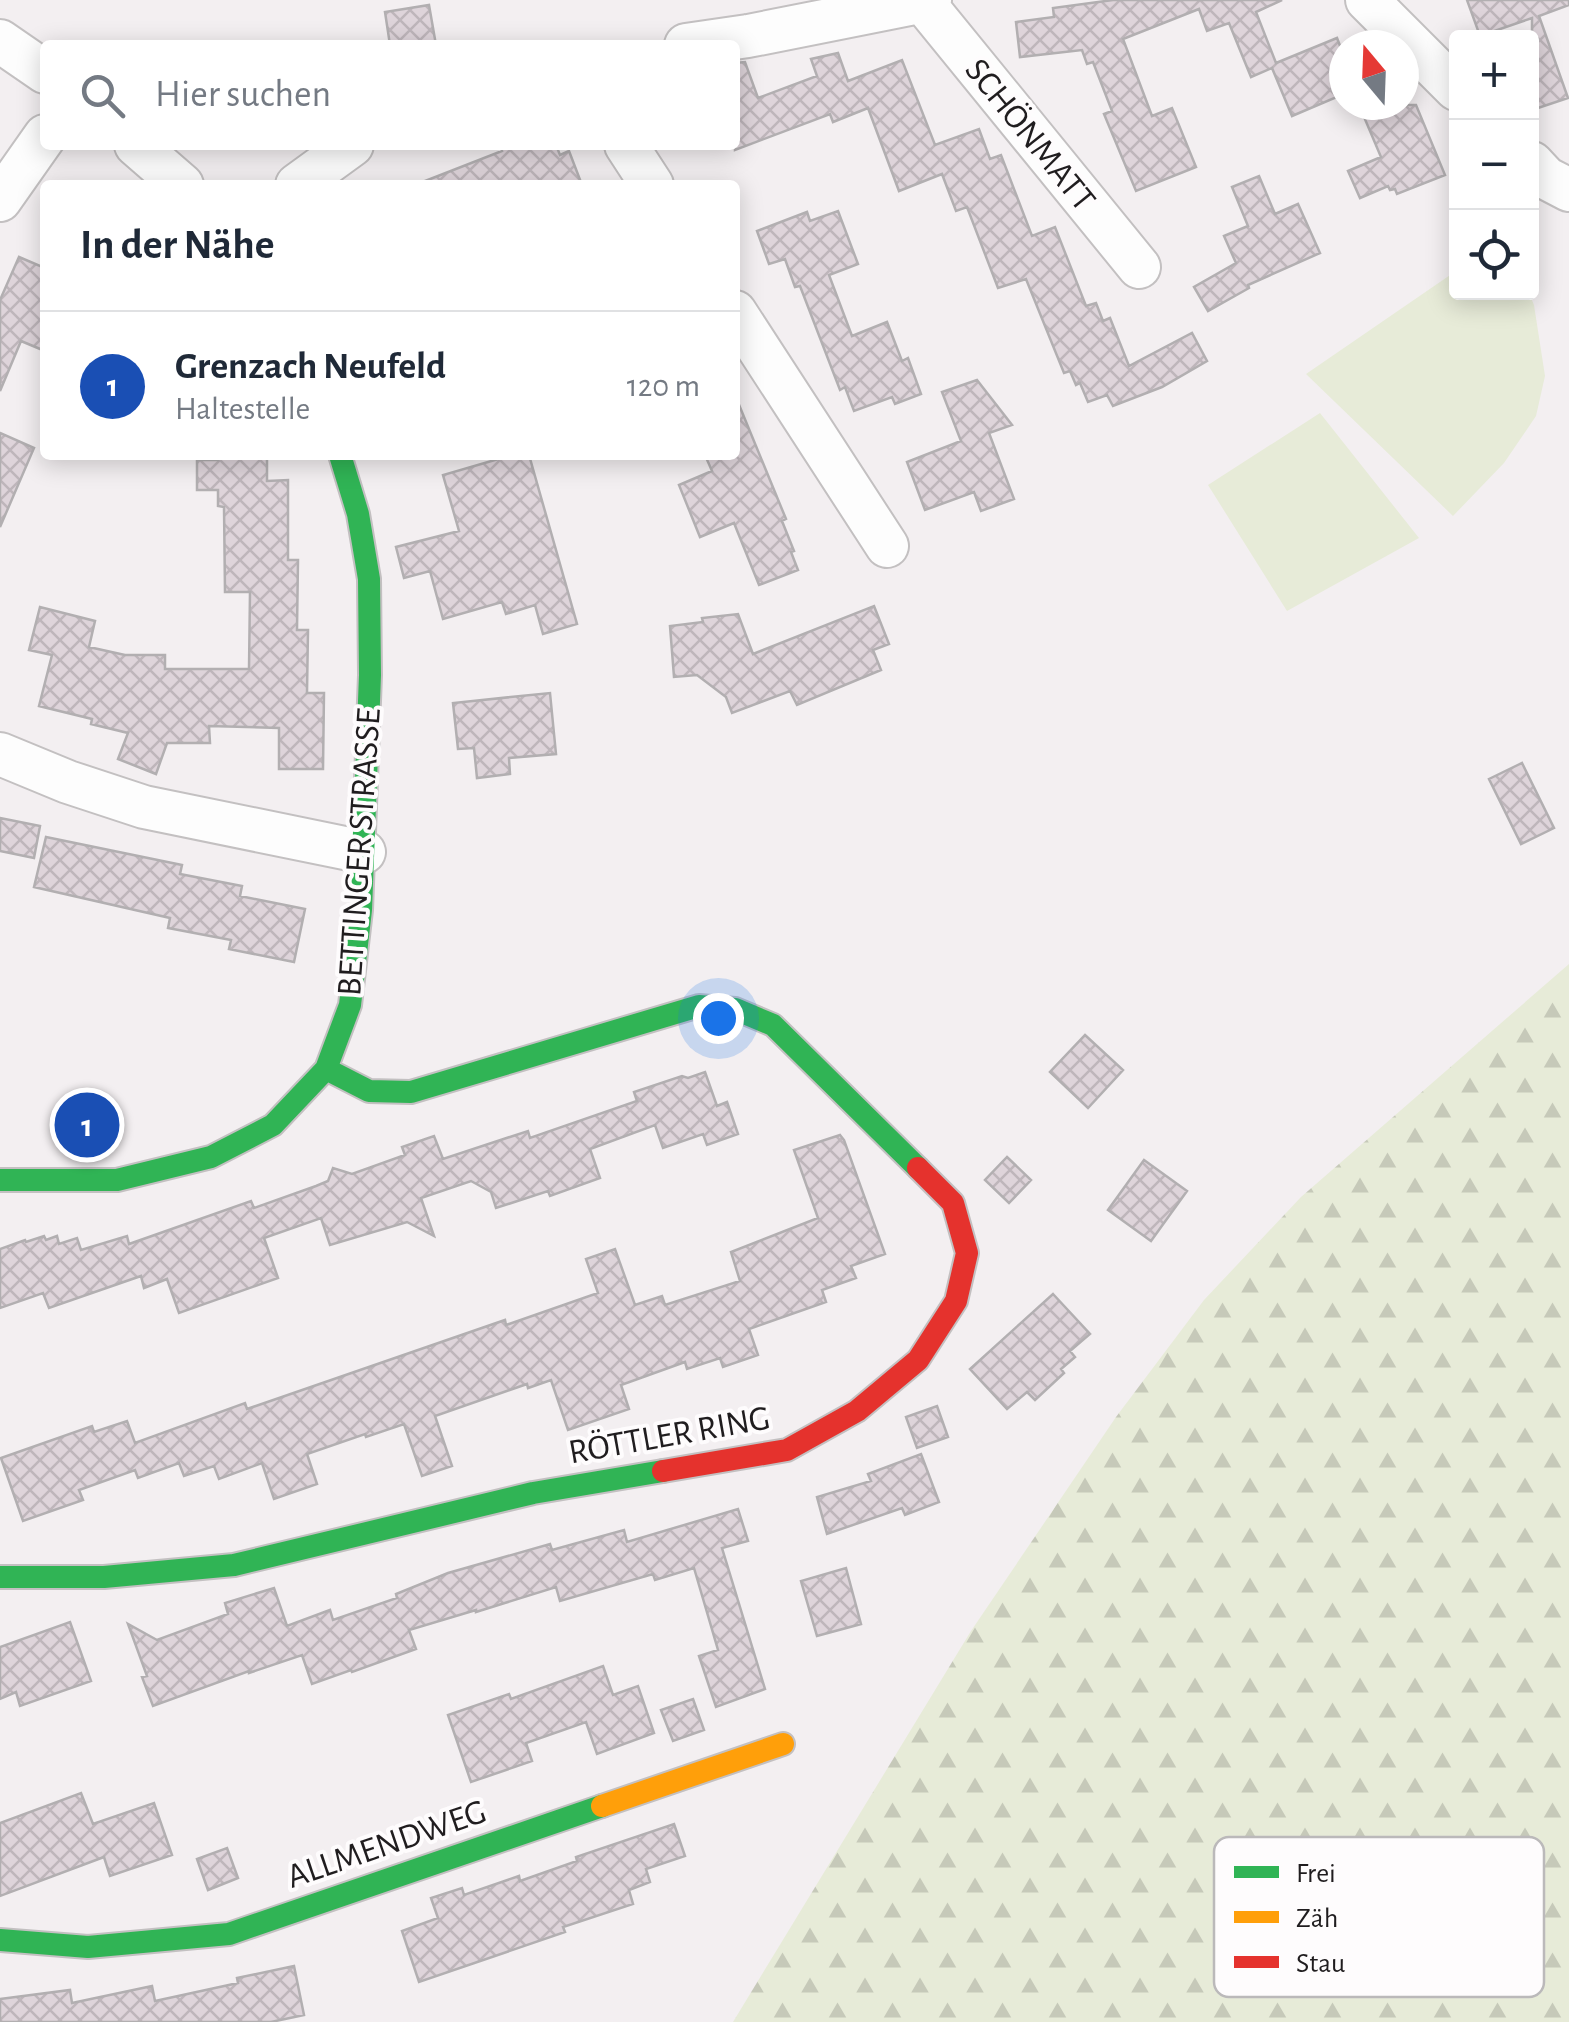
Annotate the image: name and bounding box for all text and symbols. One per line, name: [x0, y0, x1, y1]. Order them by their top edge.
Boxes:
north arrow: [1329, 30, 1419, 120]
map controls: [1449, 30, 1539, 300]
button: +: [1449, 30, 1539, 120]
search box: [40, 40, 740, 150]
street label: SCHÖNMATT: [958, 52, 1102, 218]
icon: search: [75, 68, 130, 123]
text: Hier suchen: [155, 76, 331, 114]
button: −: [1449, 120, 1539, 210]
button: locate: [1449, 210, 1539, 300]
text: In der Nähe: [80, 224, 275, 266]
text: Grenzach Neufeld: [175, 348, 446, 386]
text: 1: [107, 370, 118, 402]
text: 120 m: [627, 370, 700, 402]
text: Haltestelle: [175, 393, 310, 425]
street label: BETTINGER STRASSE: [332, 707, 387, 997]
your location: [693, 993, 744, 1044]
pin: 1: [54, 1088, 120, 1162]
street label: RÖTTLER RING: [566, 1400, 773, 1470]
street label: ALLMENDWEG: [282, 1794, 491, 1895]
legend: [1214, 1837, 1544, 1997]
text: Frei: [1296, 1860, 1336, 1888]
text: Zäh: [1296, 1905, 1338, 1933]
text: Stau: [1296, 1950, 1345, 1978]

